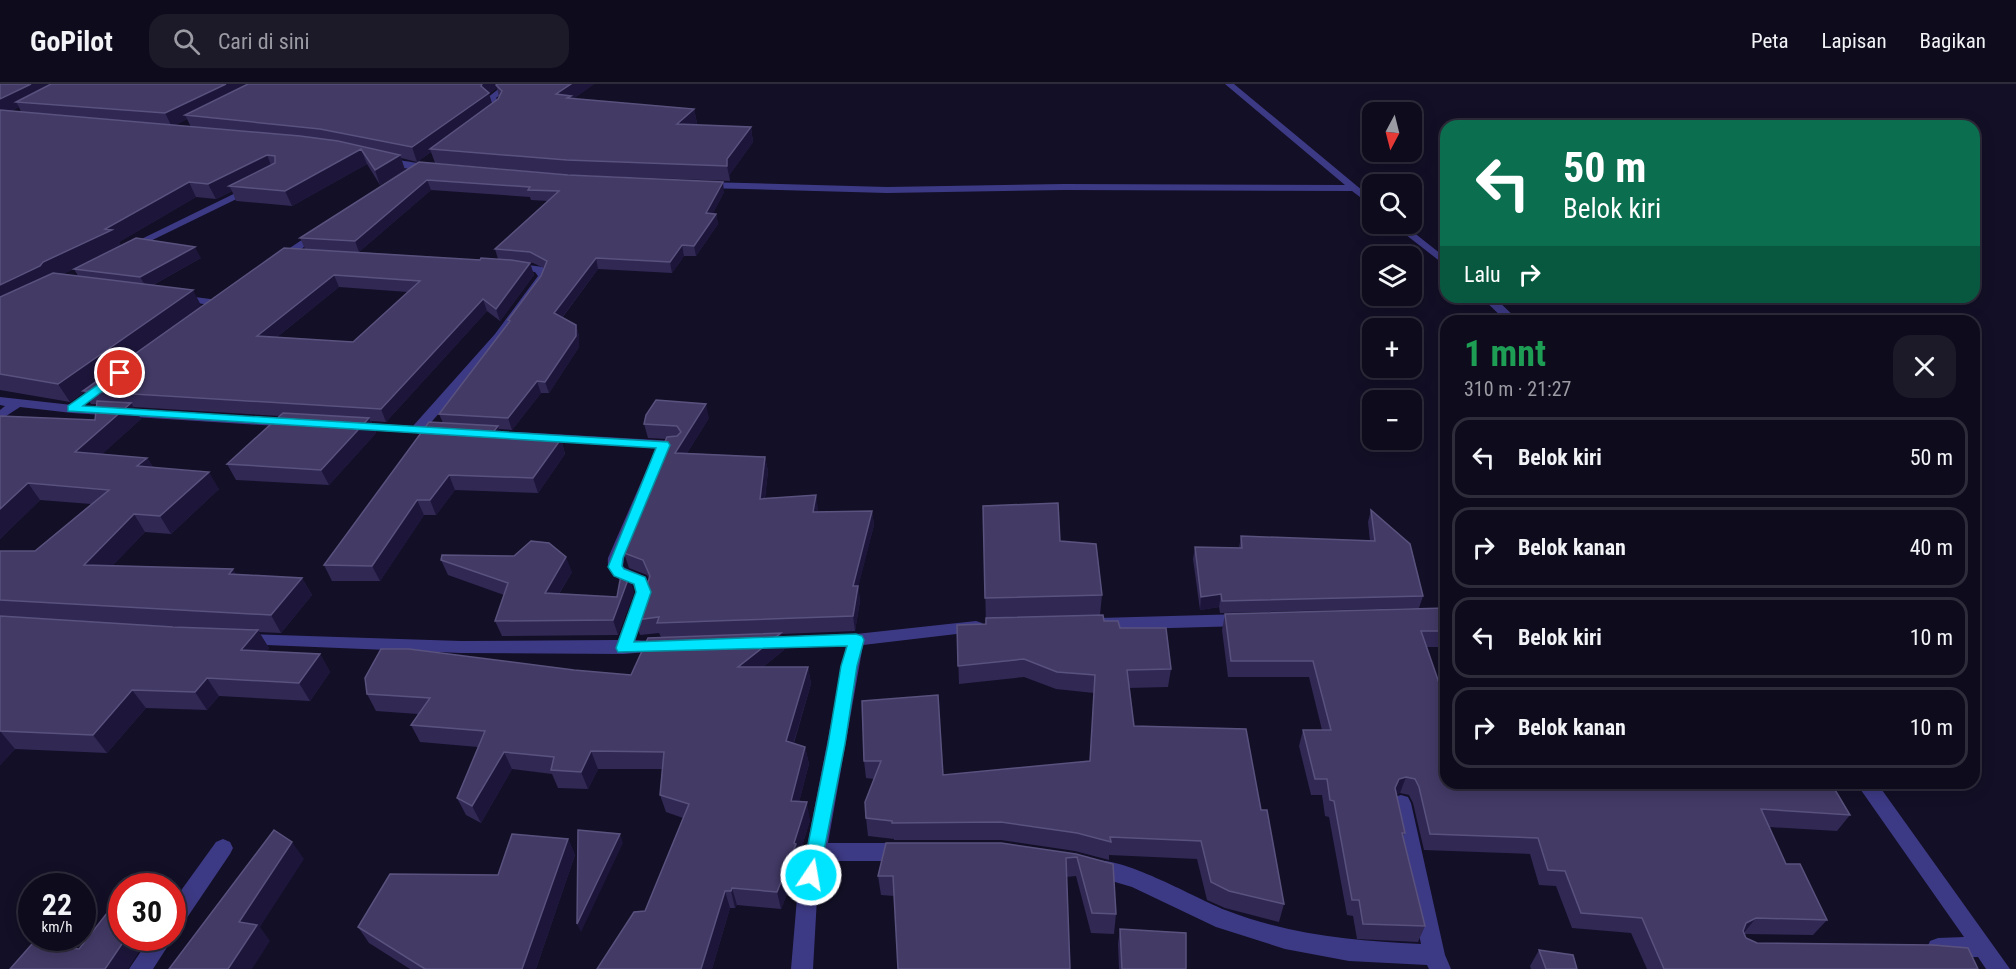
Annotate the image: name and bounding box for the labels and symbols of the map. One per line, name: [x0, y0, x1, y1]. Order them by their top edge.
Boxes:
north arrow: [1362, 102, 1422, 162]
pin: [94, 347, 145, 398]
position arrow: [779, 843, 843, 907]
speed limit sign: 30: [108, 873, 186, 951]

